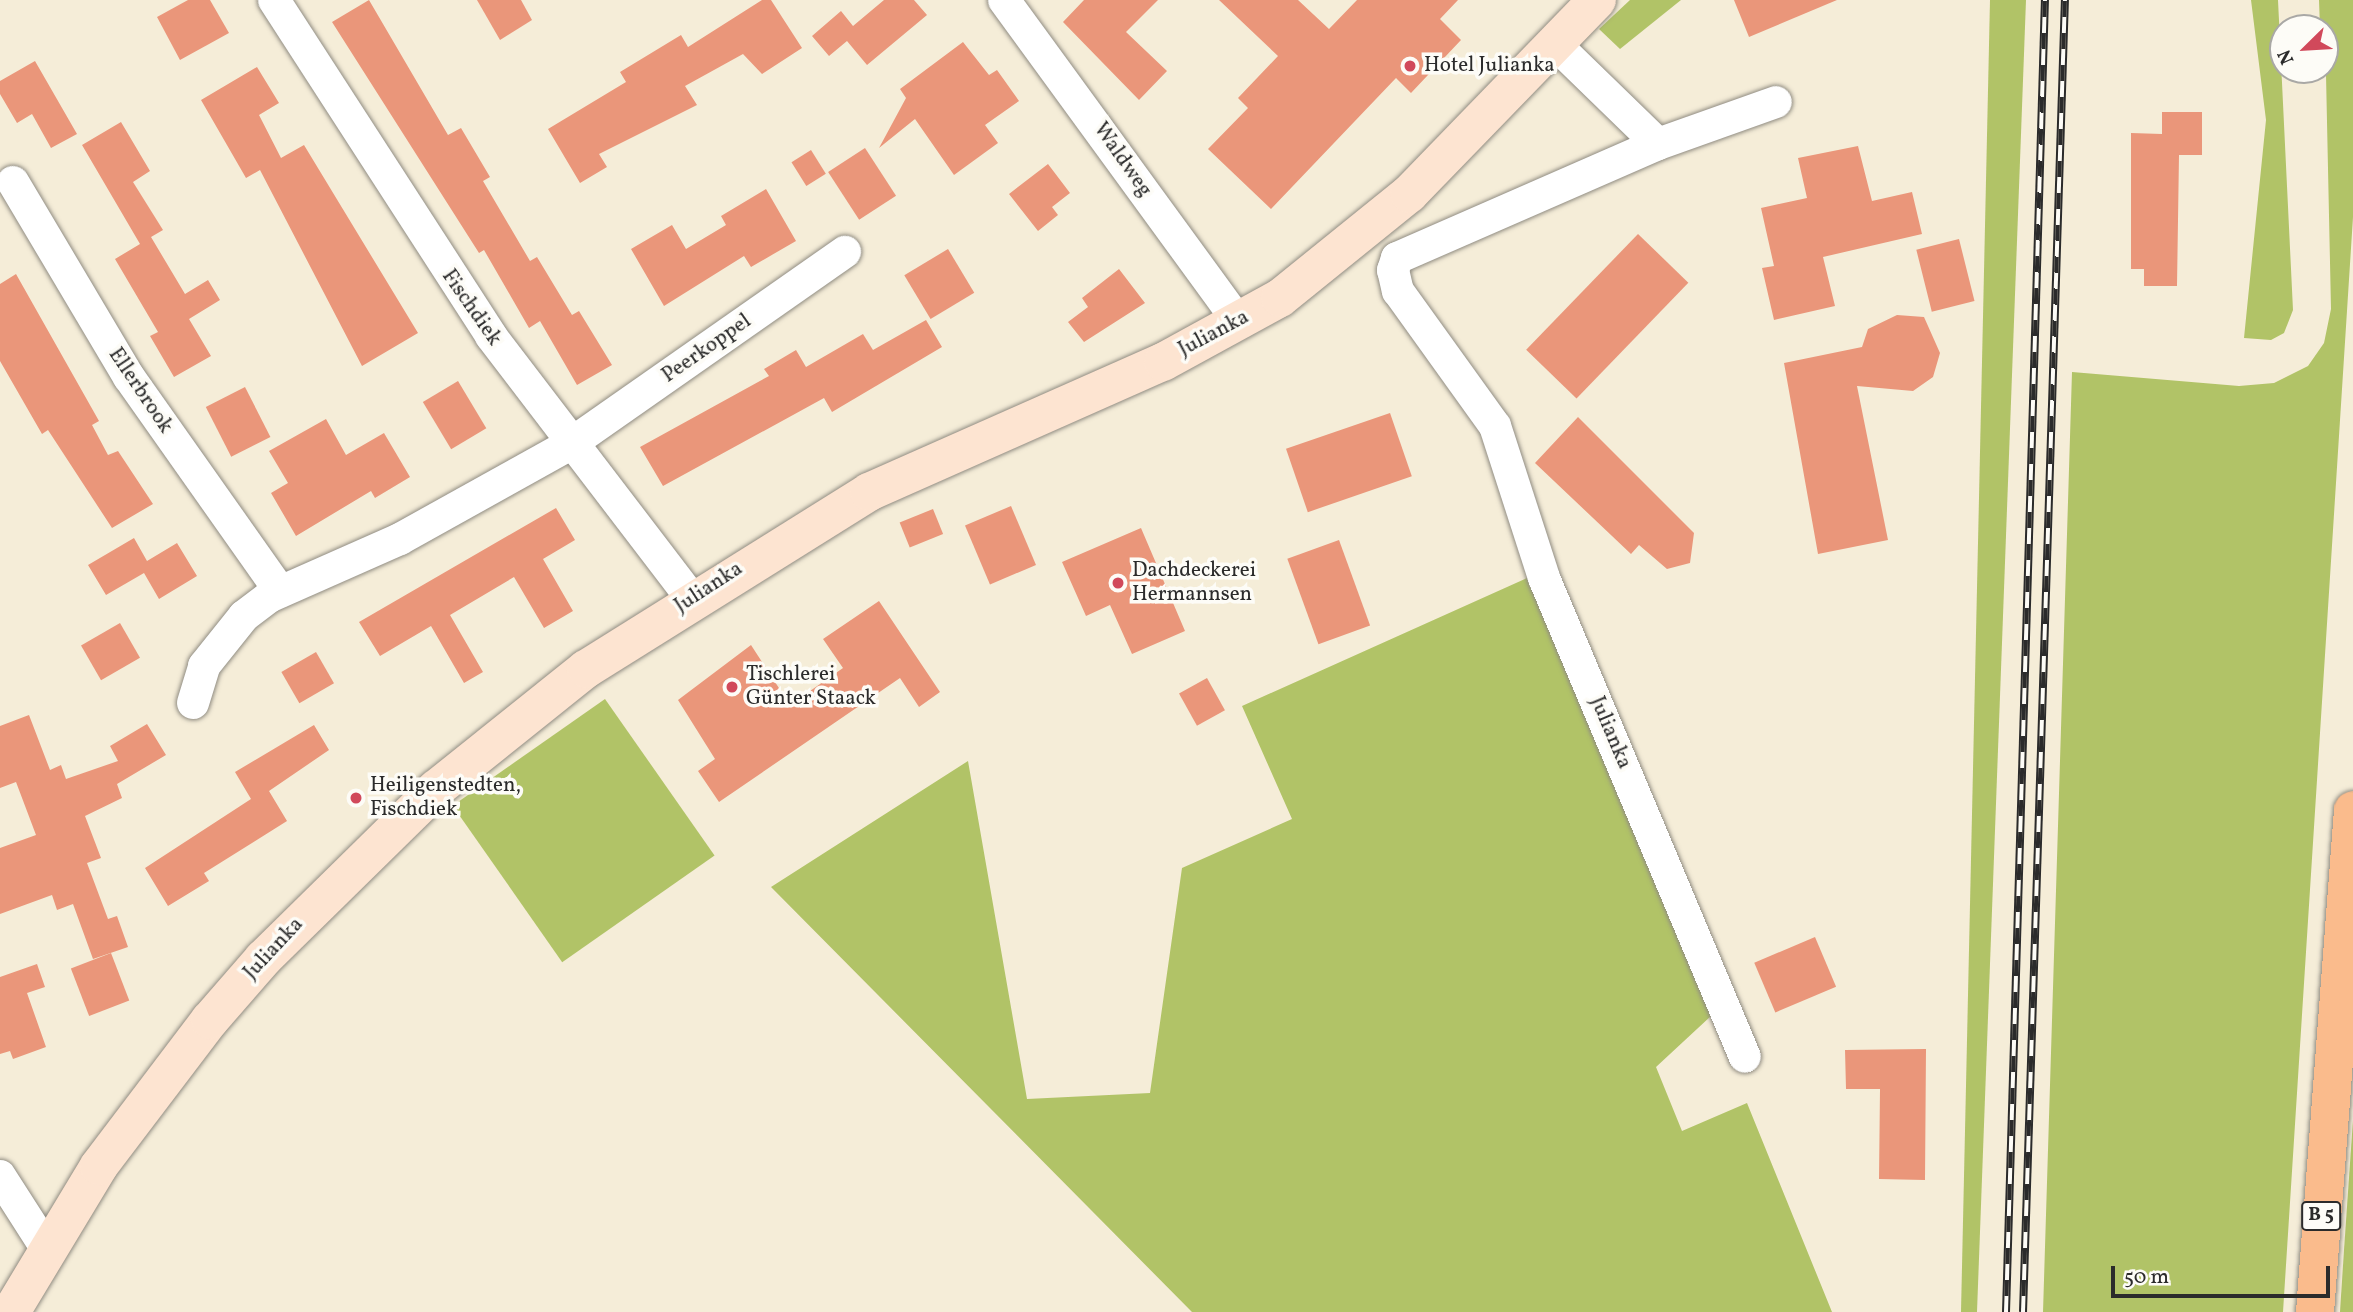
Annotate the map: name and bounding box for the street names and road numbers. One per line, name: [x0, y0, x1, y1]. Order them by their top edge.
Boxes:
street label: Waldweg: [1087, 118, 1157, 202]
street label: Fischdiek: [436, 265, 506, 351]
street label: Julianka: [1174, 305, 1254, 363]
street label: Peerkoppel: [658, 309, 756, 389]
street label: Ellerbrook: [102, 343, 178, 439]
street label: Julianka: [670, 557, 748, 619]
street label: Julianka: [1584, 693, 1636, 773]
street label: Julianka: [239, 913, 309, 985]
road number: B 5: [2300, 1200, 2342, 1232]

